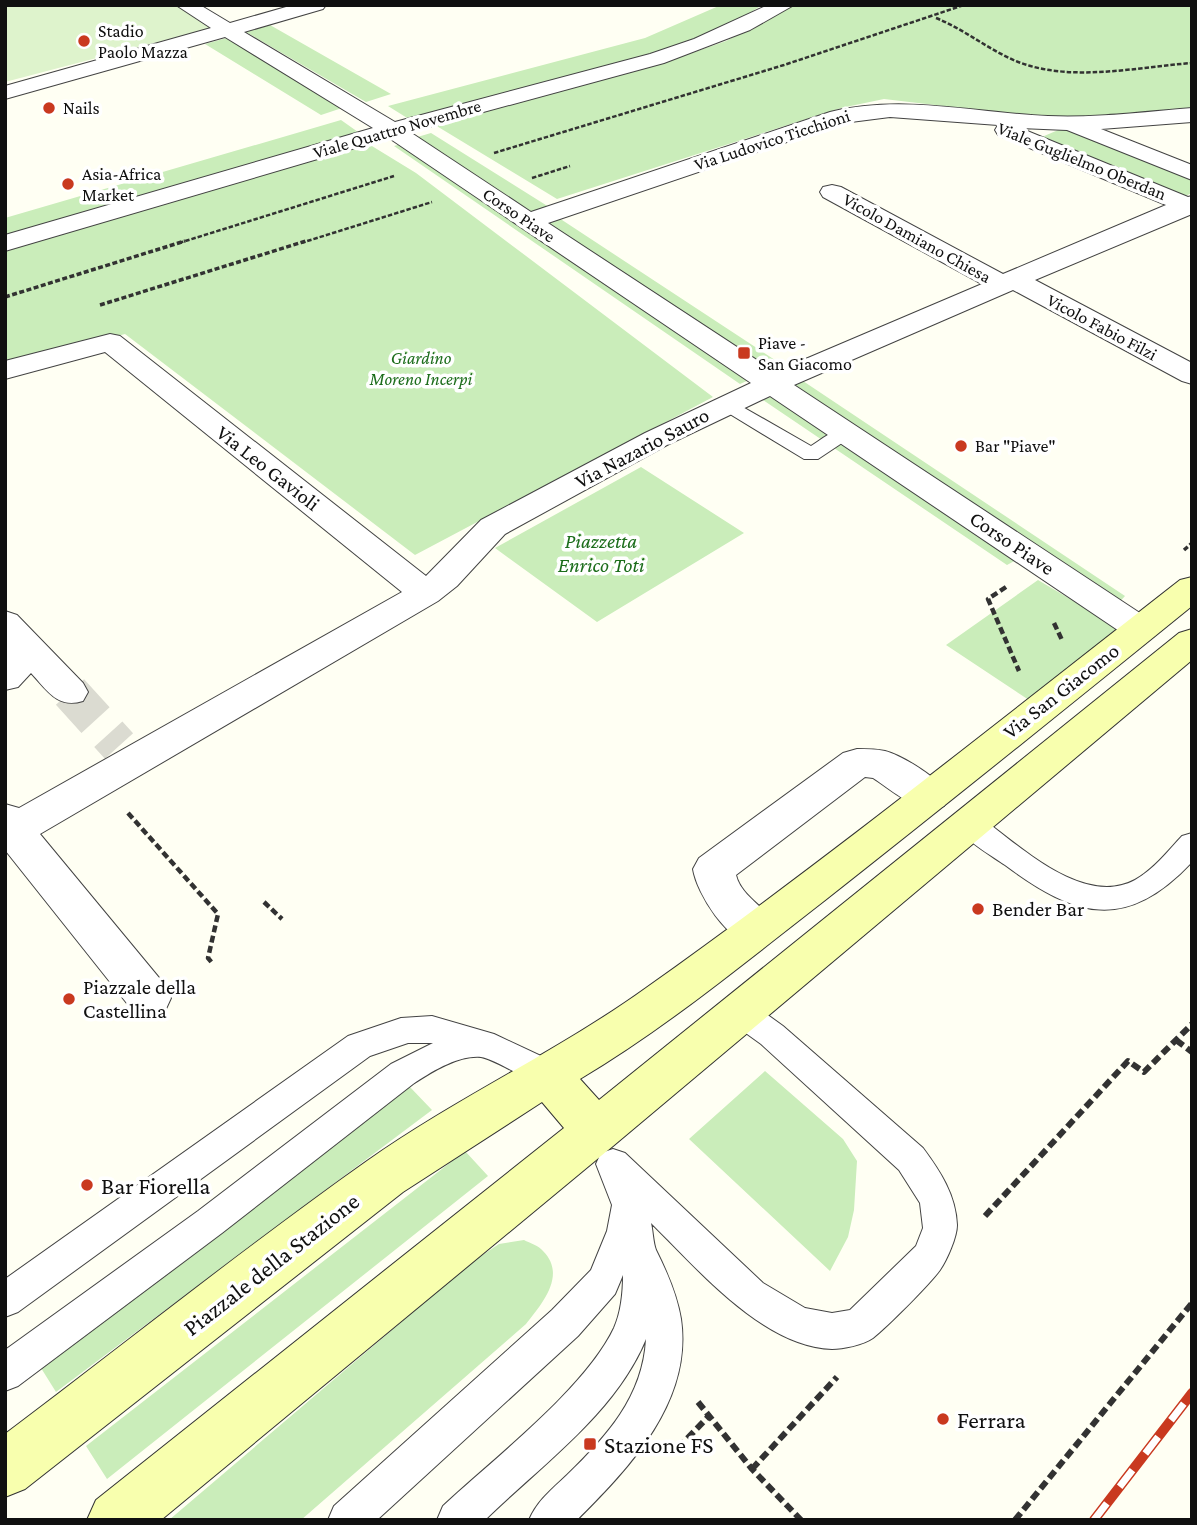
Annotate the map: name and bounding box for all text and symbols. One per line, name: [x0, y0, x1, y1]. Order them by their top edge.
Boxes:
place label: Stadio Paolo Mazza: [98, 21, 188, 62]
marker: Stadio Paolo Mazza: [76, 33, 92, 49]
street label: Viale Quattro Novembre: [311, 95, 483, 163]
place label: Nails: [63, 98, 100, 118]
marker: Nails: [41, 100, 57, 116]
street label: Via Ludovico Ticchioni: [691, 105, 853, 175]
street label: Viale Guglielmo Oberdan: [995, 118, 1170, 204]
place label: Asia-Africa Market: [82, 164, 161, 205]
marker: Asia-Africa Market: [60, 176, 76, 192]
street label: Corso Piave: [479, 183, 559, 247]
street label: Vicolo Damiano Chiesa: [839, 189, 995, 287]
street label: Vicolo Fabio Filzi: [1044, 290, 1161, 365]
place label: Piave - San Giacomo: [758, 333, 852, 374]
marker: Piave - San Giacomo: [736, 345, 752, 361]
park label: Giardino Moreno Incerpi: [369, 348, 473, 389]
street label: Via Nazario Sauro: [571, 403, 713, 493]
street label: Via Leo Gavioli: [212, 420, 325, 516]
place label: Bar "Piave": [975, 436, 1056, 456]
marker: Bar "Piave": [953, 438, 969, 454]
street label: Corso Piave: [965, 506, 1059, 580]
park label: Piazzetta Enrico Toti: [558, 529, 645, 577]
street label: Via San Giacomo: [998, 638, 1124, 744]
place label: Bender Bar: [992, 897, 1085, 921]
marker: Bender Bar: [970, 901, 986, 917]
place label: Piazzale della Castellina: [83, 975, 196, 1023]
marker: Piazzale della Castellina: [61, 991, 77, 1007]
place label: Bar Fiorella: [101, 1172, 210, 1199]
marker: Bar Fiorella: [79, 1177, 95, 1193]
street label: Piazzale della Stazione: [178, 1187, 364, 1341]
place label: Ferrara: [957, 1406, 1026, 1433]
marker: Ferrara: [935, 1411, 951, 1427]
place label: Stazione FS: [604, 1431, 714, 1458]
marker: Stazione FS: [582, 1436, 598, 1452]

